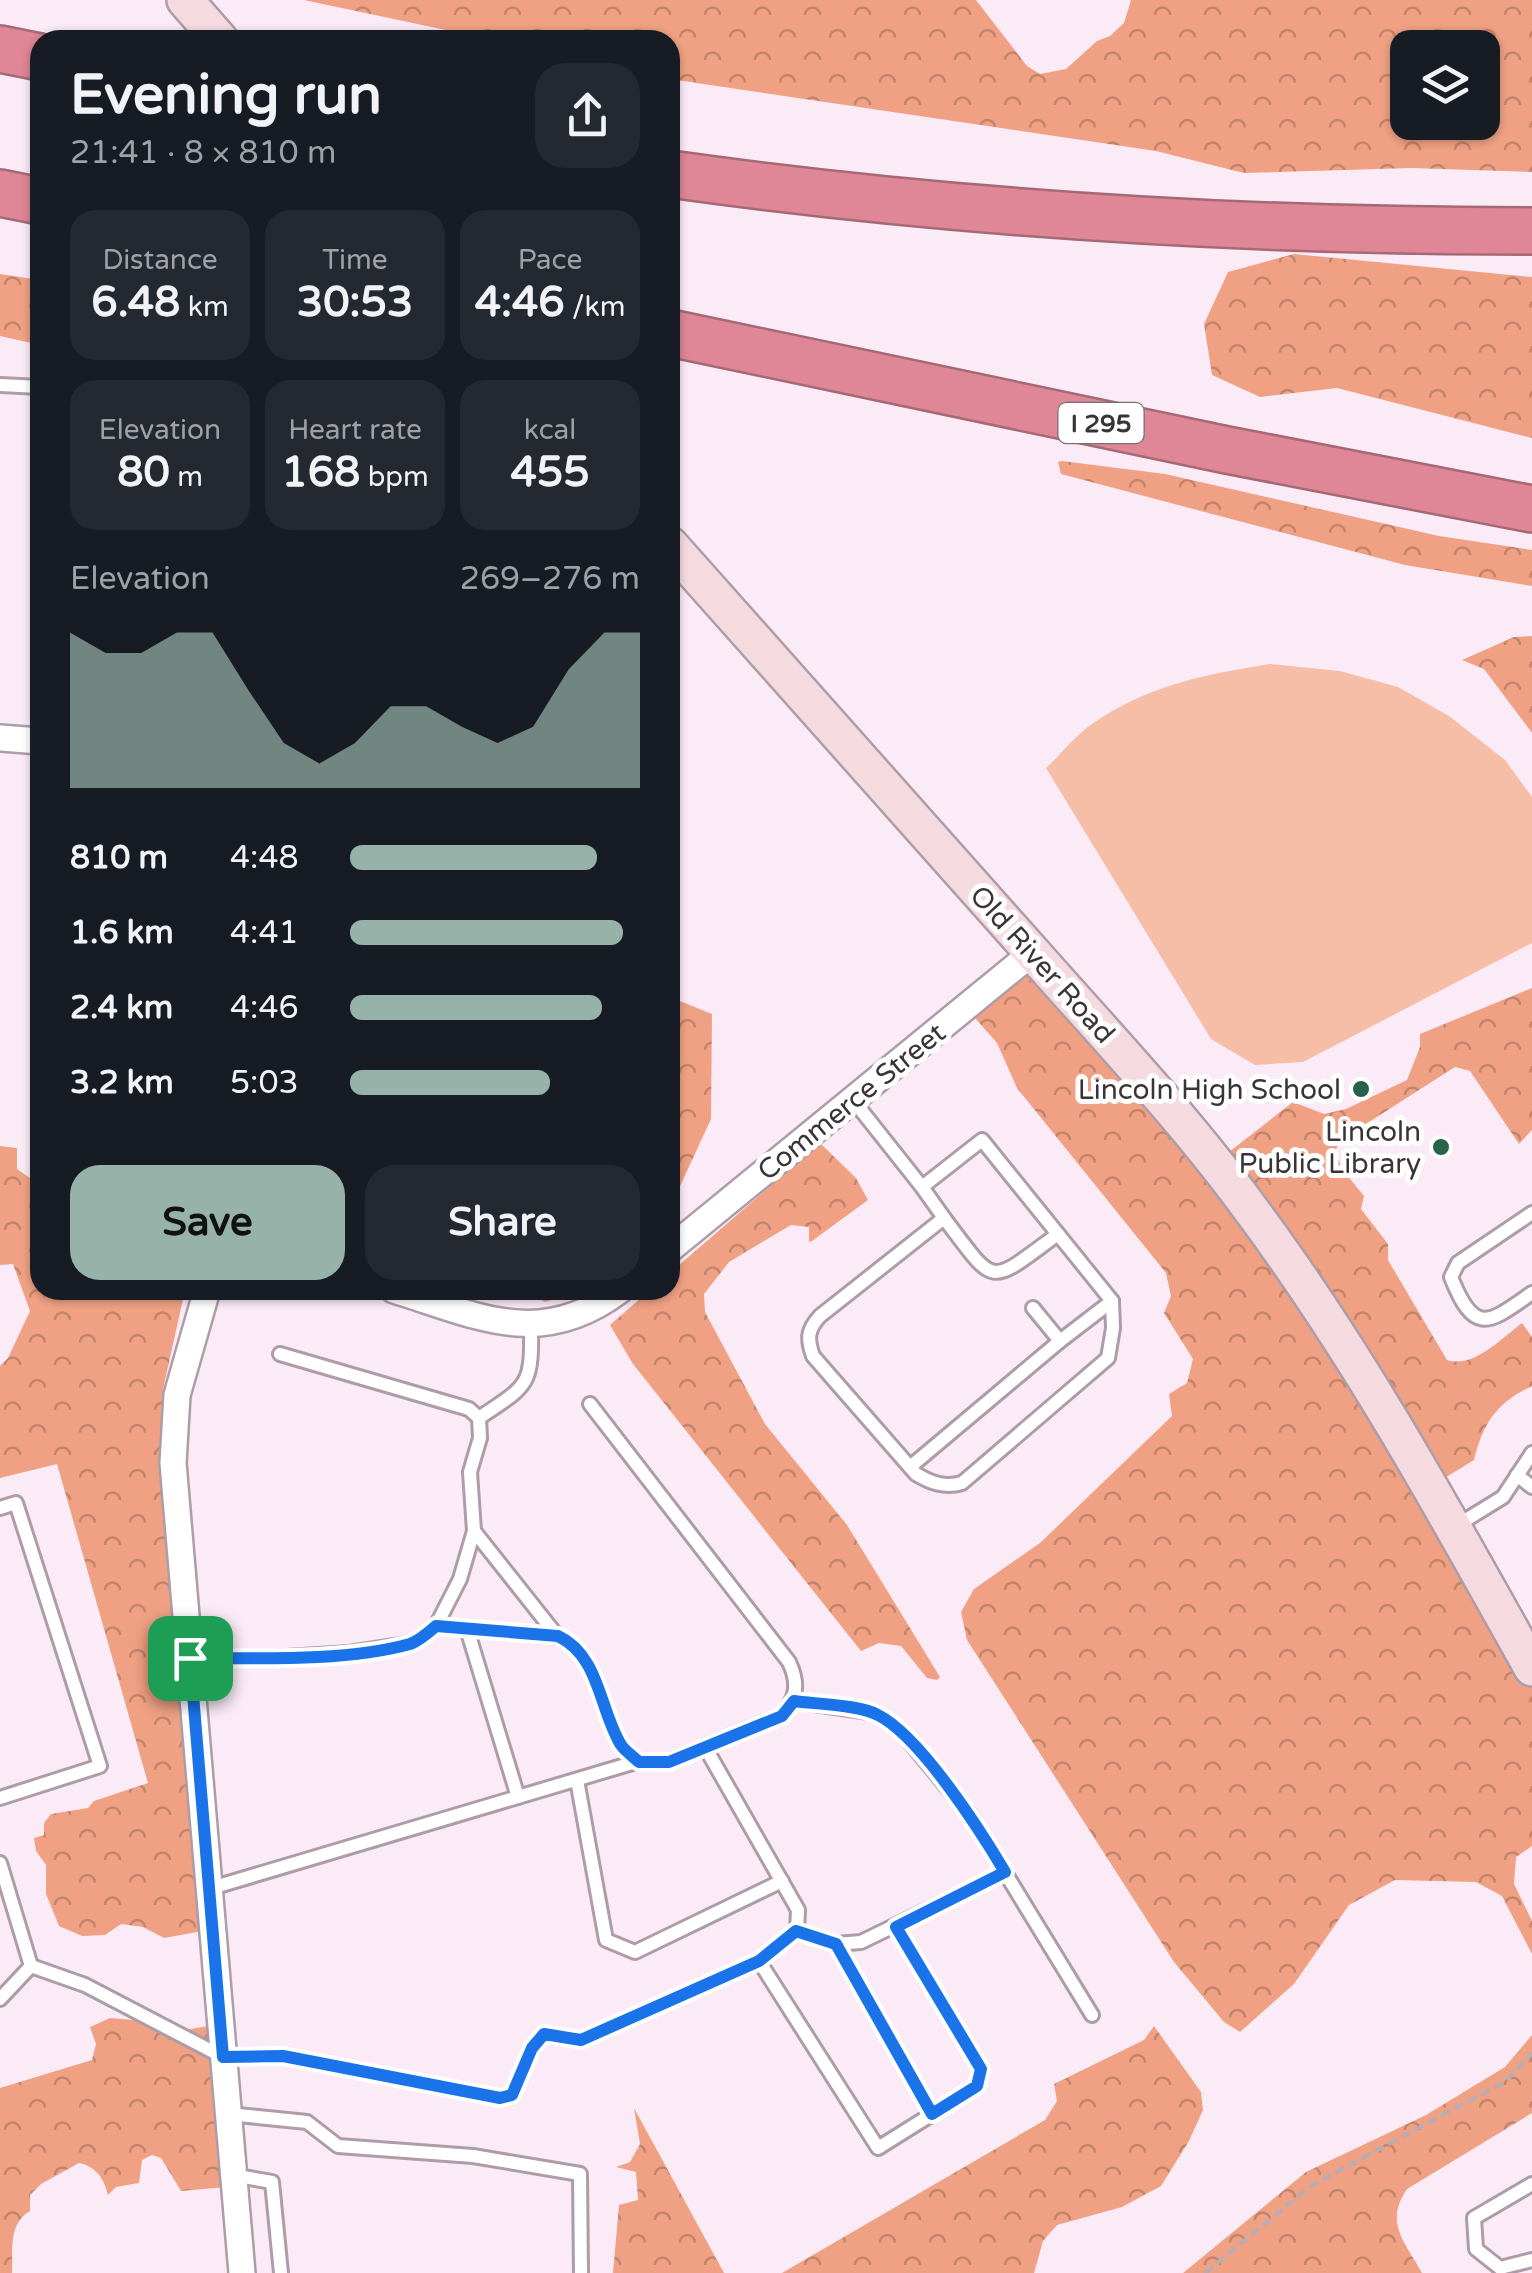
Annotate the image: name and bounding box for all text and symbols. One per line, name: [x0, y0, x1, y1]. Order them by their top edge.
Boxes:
map controls: [1390, 30, 1500, 140]
button: layers: [1390, 30, 1500, 140]
text: Evening run: [70, 63, 382, 129]
button: share: [535, 63, 640, 168]
text: 21:41 · 8 × 810 m: [70, 134, 336, 172]
text: Distance: [102, 243, 218, 277]
text: Time: [322, 243, 388, 277]
text: Pace: [518, 243, 582, 277]
text: 6.48: [91, 277, 180, 328]
text: 30:53: [297, 277, 413, 328]
text: 4:46: [475, 277, 565, 328]
text: km: [180, 290, 229, 324]
text: /km: [565, 290, 625, 324]
road number: I 295: [1058, 403, 1144, 443]
text: Elevation: [99, 413, 221, 447]
text: Heart rate: [288, 413, 422, 447]
text: kcal: [524, 413, 576, 447]
text: 80: [117, 447, 170, 498]
text: 168: [281, 447, 360, 498]
text: 455: [510, 447, 590, 498]
text: m: [170, 460, 203, 494]
text: bpm: [360, 460, 429, 494]
text: Elevation: [70, 560, 210, 598]
text: 269–276 m: [460, 560, 640, 598]
text: 810 m: [70, 839, 168, 877]
text: 4:48: [230, 839, 299, 877]
street label: Old River Road: [963, 879, 1122, 1050]
text: 1.6 km: [70, 914, 174, 952]
text: 4:41: [230, 914, 299, 952]
text: 2.4 km: [70, 989, 173, 1027]
text: 4:46: [230, 989, 299, 1027]
street label: Commerce Street: [751, 1016, 953, 1188]
text: 3.2 km: [70, 1064, 174, 1102]
text: 5:03: [230, 1064, 299, 1102]
place label: Lincoln High School: [1078, 1073, 1341, 1107]
marker: Lincoln High School: [1350, 1078, 1372, 1100]
place label: Lincoln Public Library: [1239, 1115, 1421, 1181]
marker: Lincoln Public Library: [1430, 1136, 1452, 1158]
button: Save: [70, 1165, 345, 1280]
button: Share: [365, 1165, 640, 1280]
pin: [148, 1616, 233, 1701]
icon: arrive: [163, 1631, 218, 1686]

